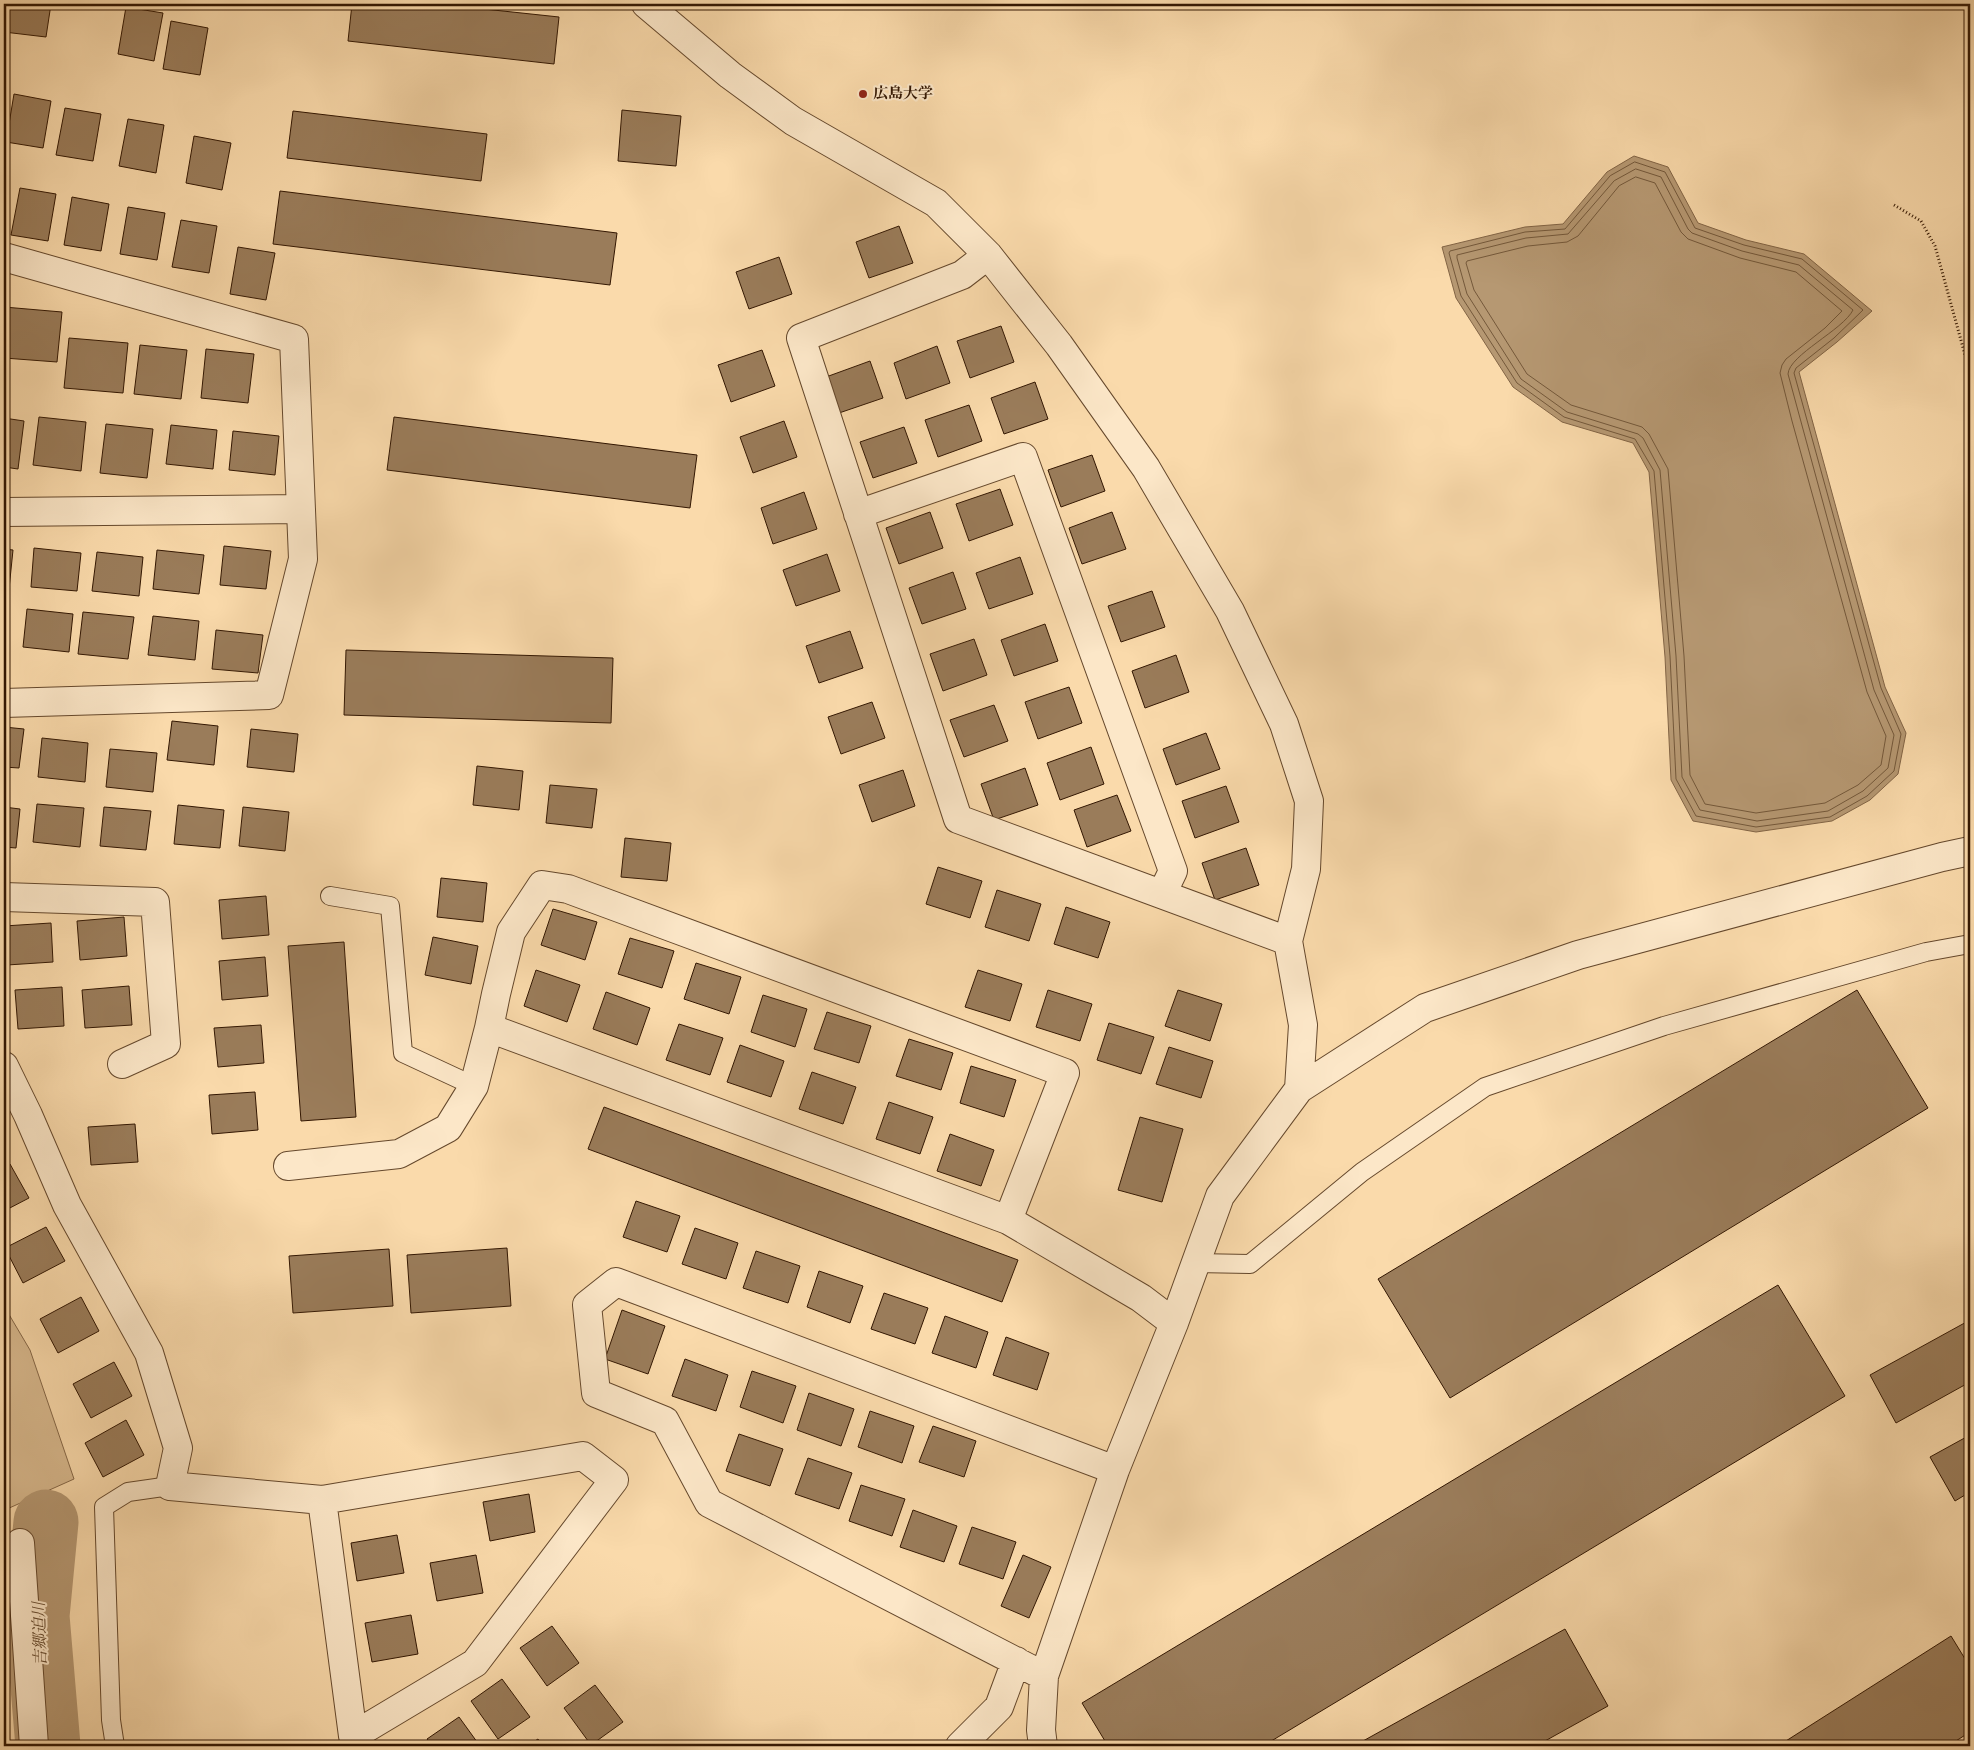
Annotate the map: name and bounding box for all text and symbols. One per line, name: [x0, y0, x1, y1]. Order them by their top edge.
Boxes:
place label: 広島大学: [873, 85, 933, 102]
marker: 広島大学: [857, 88, 869, 100]
water label: 吉郷迫川: [30, 1600, 50, 1666]

